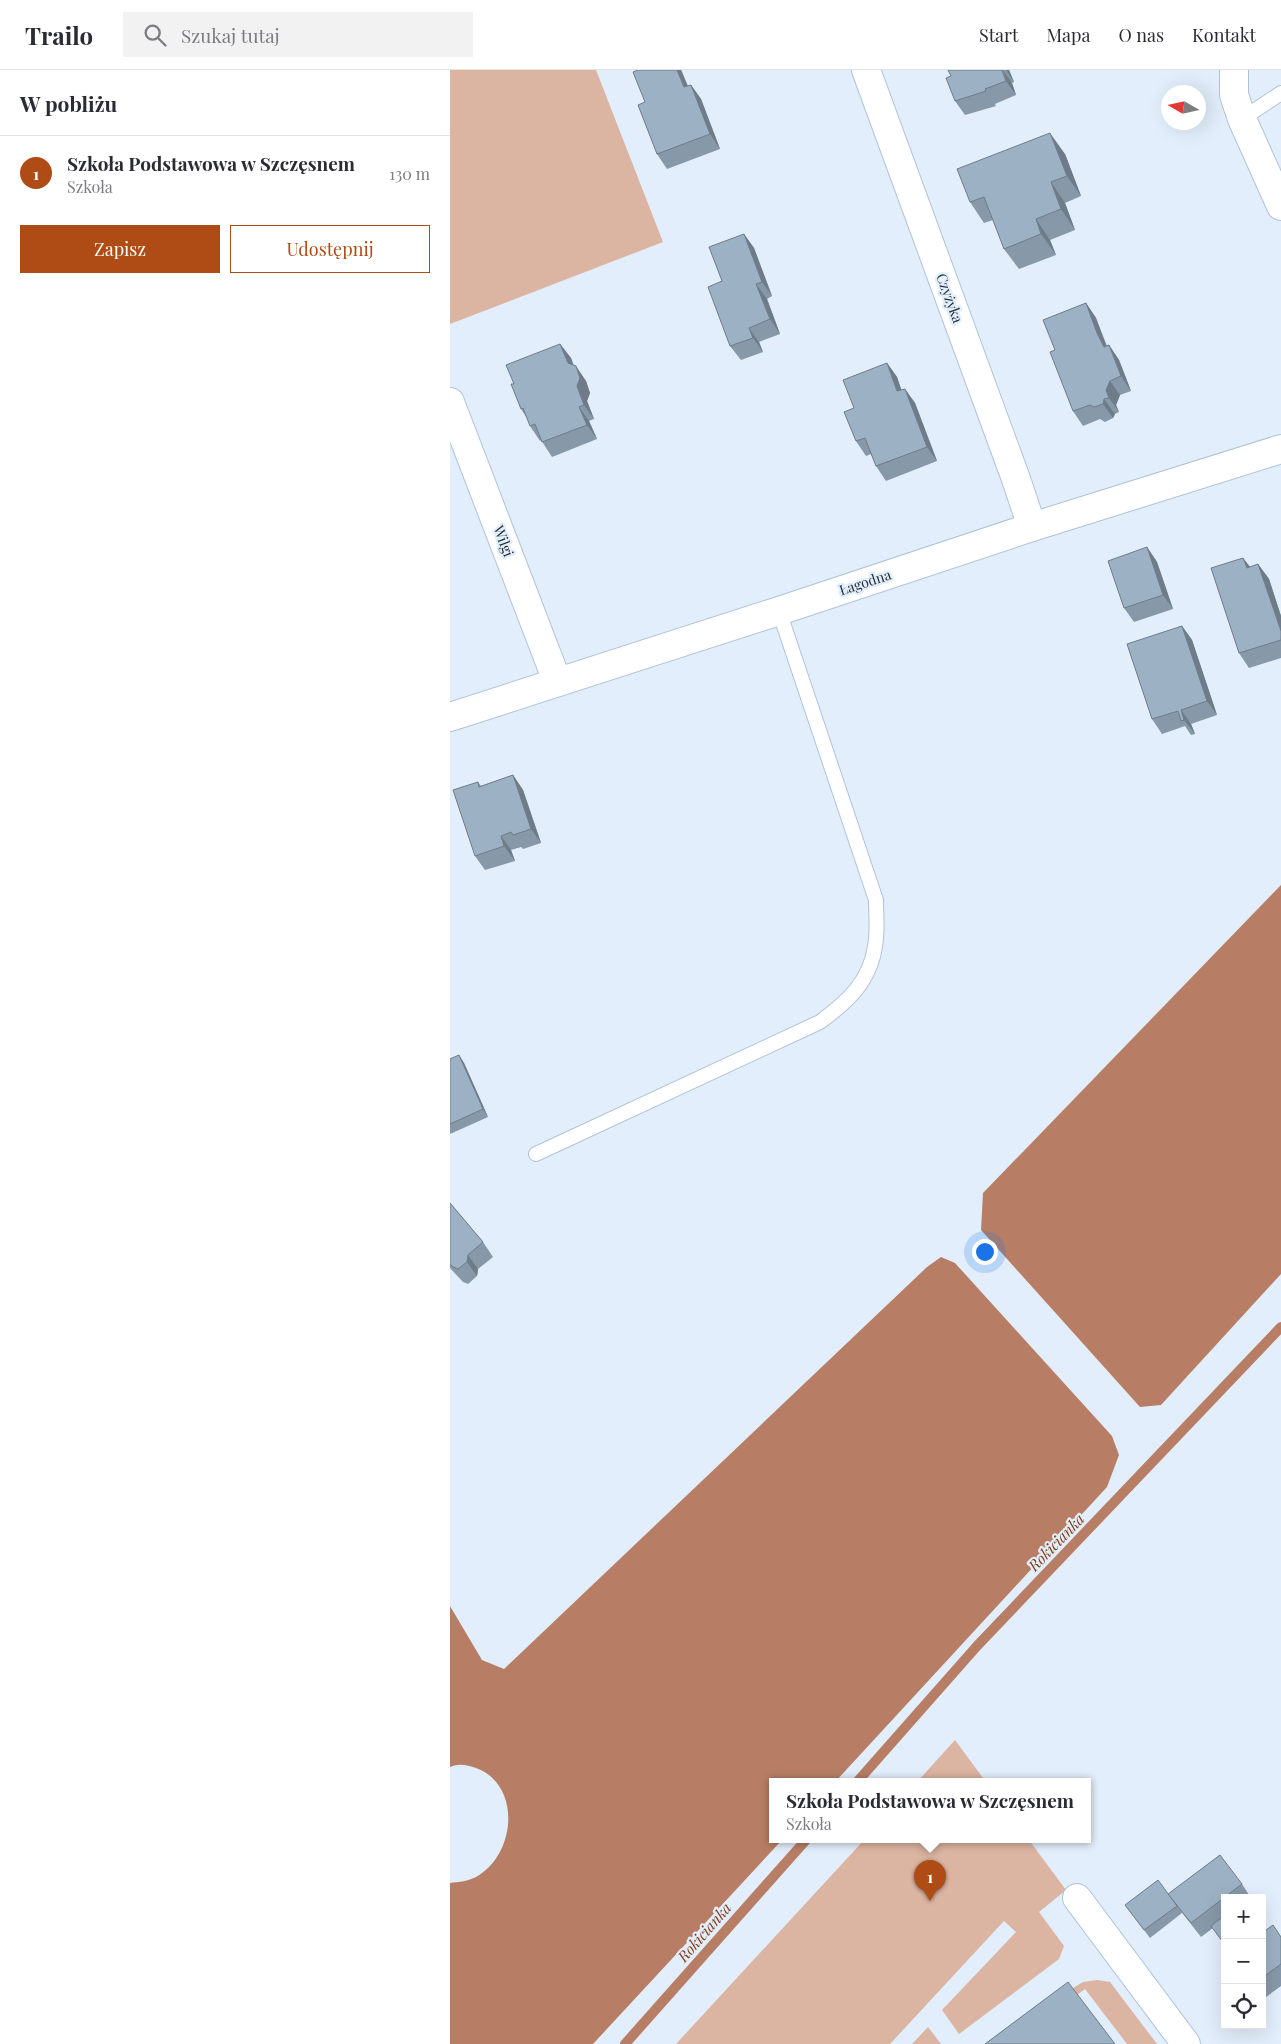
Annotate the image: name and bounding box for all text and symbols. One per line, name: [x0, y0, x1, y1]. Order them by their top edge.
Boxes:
search box: [123, 12, 473, 57]
text: Trailo: [25, 19, 93, 51]
icon: search: [141, 21, 169, 49]
text: Szukaj tutaj: [181, 22, 280, 48]
text: Start: [979, 23, 1018, 47]
text: Mapa: [1046, 23, 1090, 47]
text: O nas: [1118, 23, 1164, 47]
text: Kontakt: [1192, 23, 1256, 47]
north arrow: [1161, 85, 1206, 130]
text: W pobliżu: [20, 89, 117, 117]
text: Szkoła Podstawowa w Szczęsnem: [67, 150, 355, 176]
text: 1: [33, 163, 39, 184]
text: 130 m: [389, 163, 430, 184]
text: Szkoła: [67, 176, 113, 197]
button: Zapisz: [20, 225, 220, 273]
button: Udostępnij: [230, 225, 430, 273]
street label: Czyżyka: [932, 271, 968, 325]
street label: Wilgi: [489, 522, 519, 559]
street label: Łagodna: [837, 565, 893, 599]
your location: [972, 1239, 998, 1265]
water label: Rokicianka: [1023, 1509, 1089, 1576]
popup: [769, 1778, 1091, 1843]
text: Szkoła Podstawowa w Szczęsnem: [786, 1787, 1074, 1813]
text: Szkoła: [786, 1813, 832, 1834]
pin: 1: [914, 1860, 946, 1901]
map controls: [1221, 1894, 1266, 2029]
button: +: [1221, 1894, 1266, 1939]
water label: Rokicianka: [672, 1898, 735, 1967]
button: −: [1221, 1939, 1266, 1984]
button: locate: [1221, 1984, 1266, 2029]

